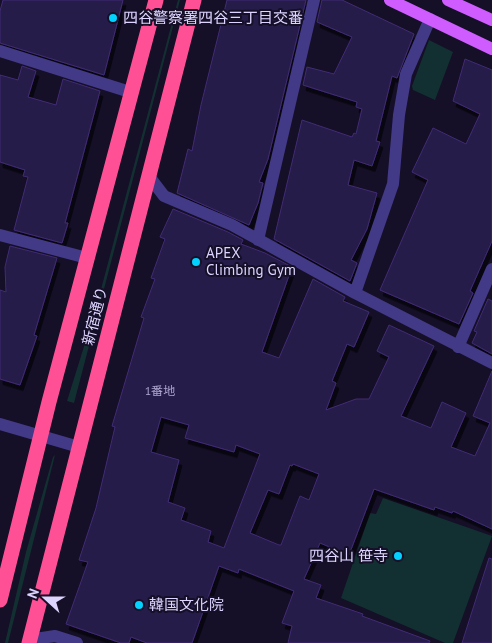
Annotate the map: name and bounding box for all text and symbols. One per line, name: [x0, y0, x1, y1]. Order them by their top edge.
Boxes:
place label: 四谷警察署四谷三丁目交番: [123, 8, 303, 27]
marker: 四谷警察署四谷三丁目交番: [107, 12, 119, 24]
place label: APEX Climbing Gym: [206, 243, 296, 279]
marker: APEX Climbing Gym: [190, 256, 202, 268]
street label: 新宿通り: [78, 284, 111, 347]
house number: 1番地: [145, 383, 175, 398]
place label: 四谷山 笹寺: [309, 546, 388, 565]
marker: 四谷山 笹寺: [392, 550, 404, 562]
north arrow: [20, 573, 70, 623]
text: N: [23, 586, 43, 601]
place label: 韓国文化院: [149, 595, 224, 614]
marker: 韓国文化院: [133, 599, 145, 611]

